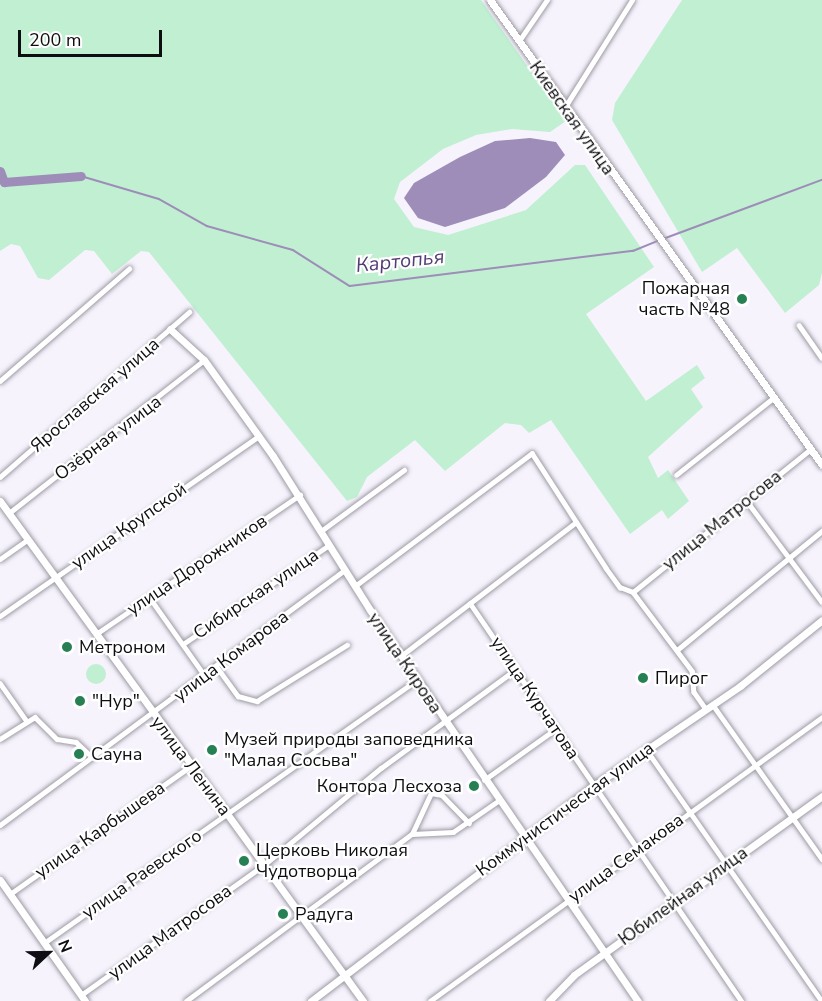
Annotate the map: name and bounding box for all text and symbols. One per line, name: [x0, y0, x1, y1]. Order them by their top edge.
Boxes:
scale bar: [21, 18, 165, 56]
text: 200 m: [29, 28, 81, 52]
street label: Киевская улица: [525, 57, 619, 179]
water label: Картопья: [354, 244, 446, 278]
place label: Пожарная часть №48: [639, 278, 730, 320]
marker: Пожарная часть №48: [735, 292, 749, 306]
street label: Ярославская улица: [26, 333, 164, 457]
street label: Озёрная улица: [50, 391, 166, 485]
street label: улица Матросова: [658, 465, 786, 575]
street label: улица Крупской: [67, 478, 191, 574]
street label: улица Дорожников: [123, 510, 271, 620]
street label: Сибирская улица: [189, 544, 323, 644]
street label: улица Комарова: [169, 606, 293, 706]
street label: улица Кирова: [363, 608, 447, 718]
street label: улица Курчатова: [486, 633, 584, 763]
place label: Метроном: [79, 636, 166, 658]
marker: Метроном: [60, 640, 74, 654]
place label: Пирог: [655, 667, 708, 689]
marker: Пирог: [636, 671, 650, 685]
place label: "Нур": [92, 690, 140, 712]
marker: "Нур": [73, 694, 87, 708]
street label: улица Ленина: [146, 712, 236, 820]
place label: Музей природы заповедника "Малая Сосьва": [224, 729, 473, 771]
street label: Коммунистическая улица: [472, 737, 658, 881]
place label: Сауна: [91, 743, 142, 765]
marker: Музей природы заповедника "Малая Сосьва": [205, 743, 219, 757]
marker: Сауна: [72, 747, 86, 761]
place label: Контора Лесхоза: [317, 775, 462, 797]
street label: улица Карбышева: [31, 777, 169, 883]
marker: Контора Лесхоза: [467, 779, 481, 793]
street label: улица Семакова: [564, 809, 688, 907]
street label: улица Раевского: [78, 825, 206, 923]
place label: Церковь Николая Чудотворца: [256, 840, 408, 882]
street label: Юбилейная улица: [614, 842, 752, 950]
marker: Церковь Николая Чудотворца: [237, 854, 251, 868]
street label: улица Матросова: [104, 880, 236, 984]
place label: Радуга: [295, 903, 354, 925]
marker: Радуга: [276, 907, 290, 921]
north arrow: [18, 923, 78, 983]
text: N: [52, 937, 77, 956]

